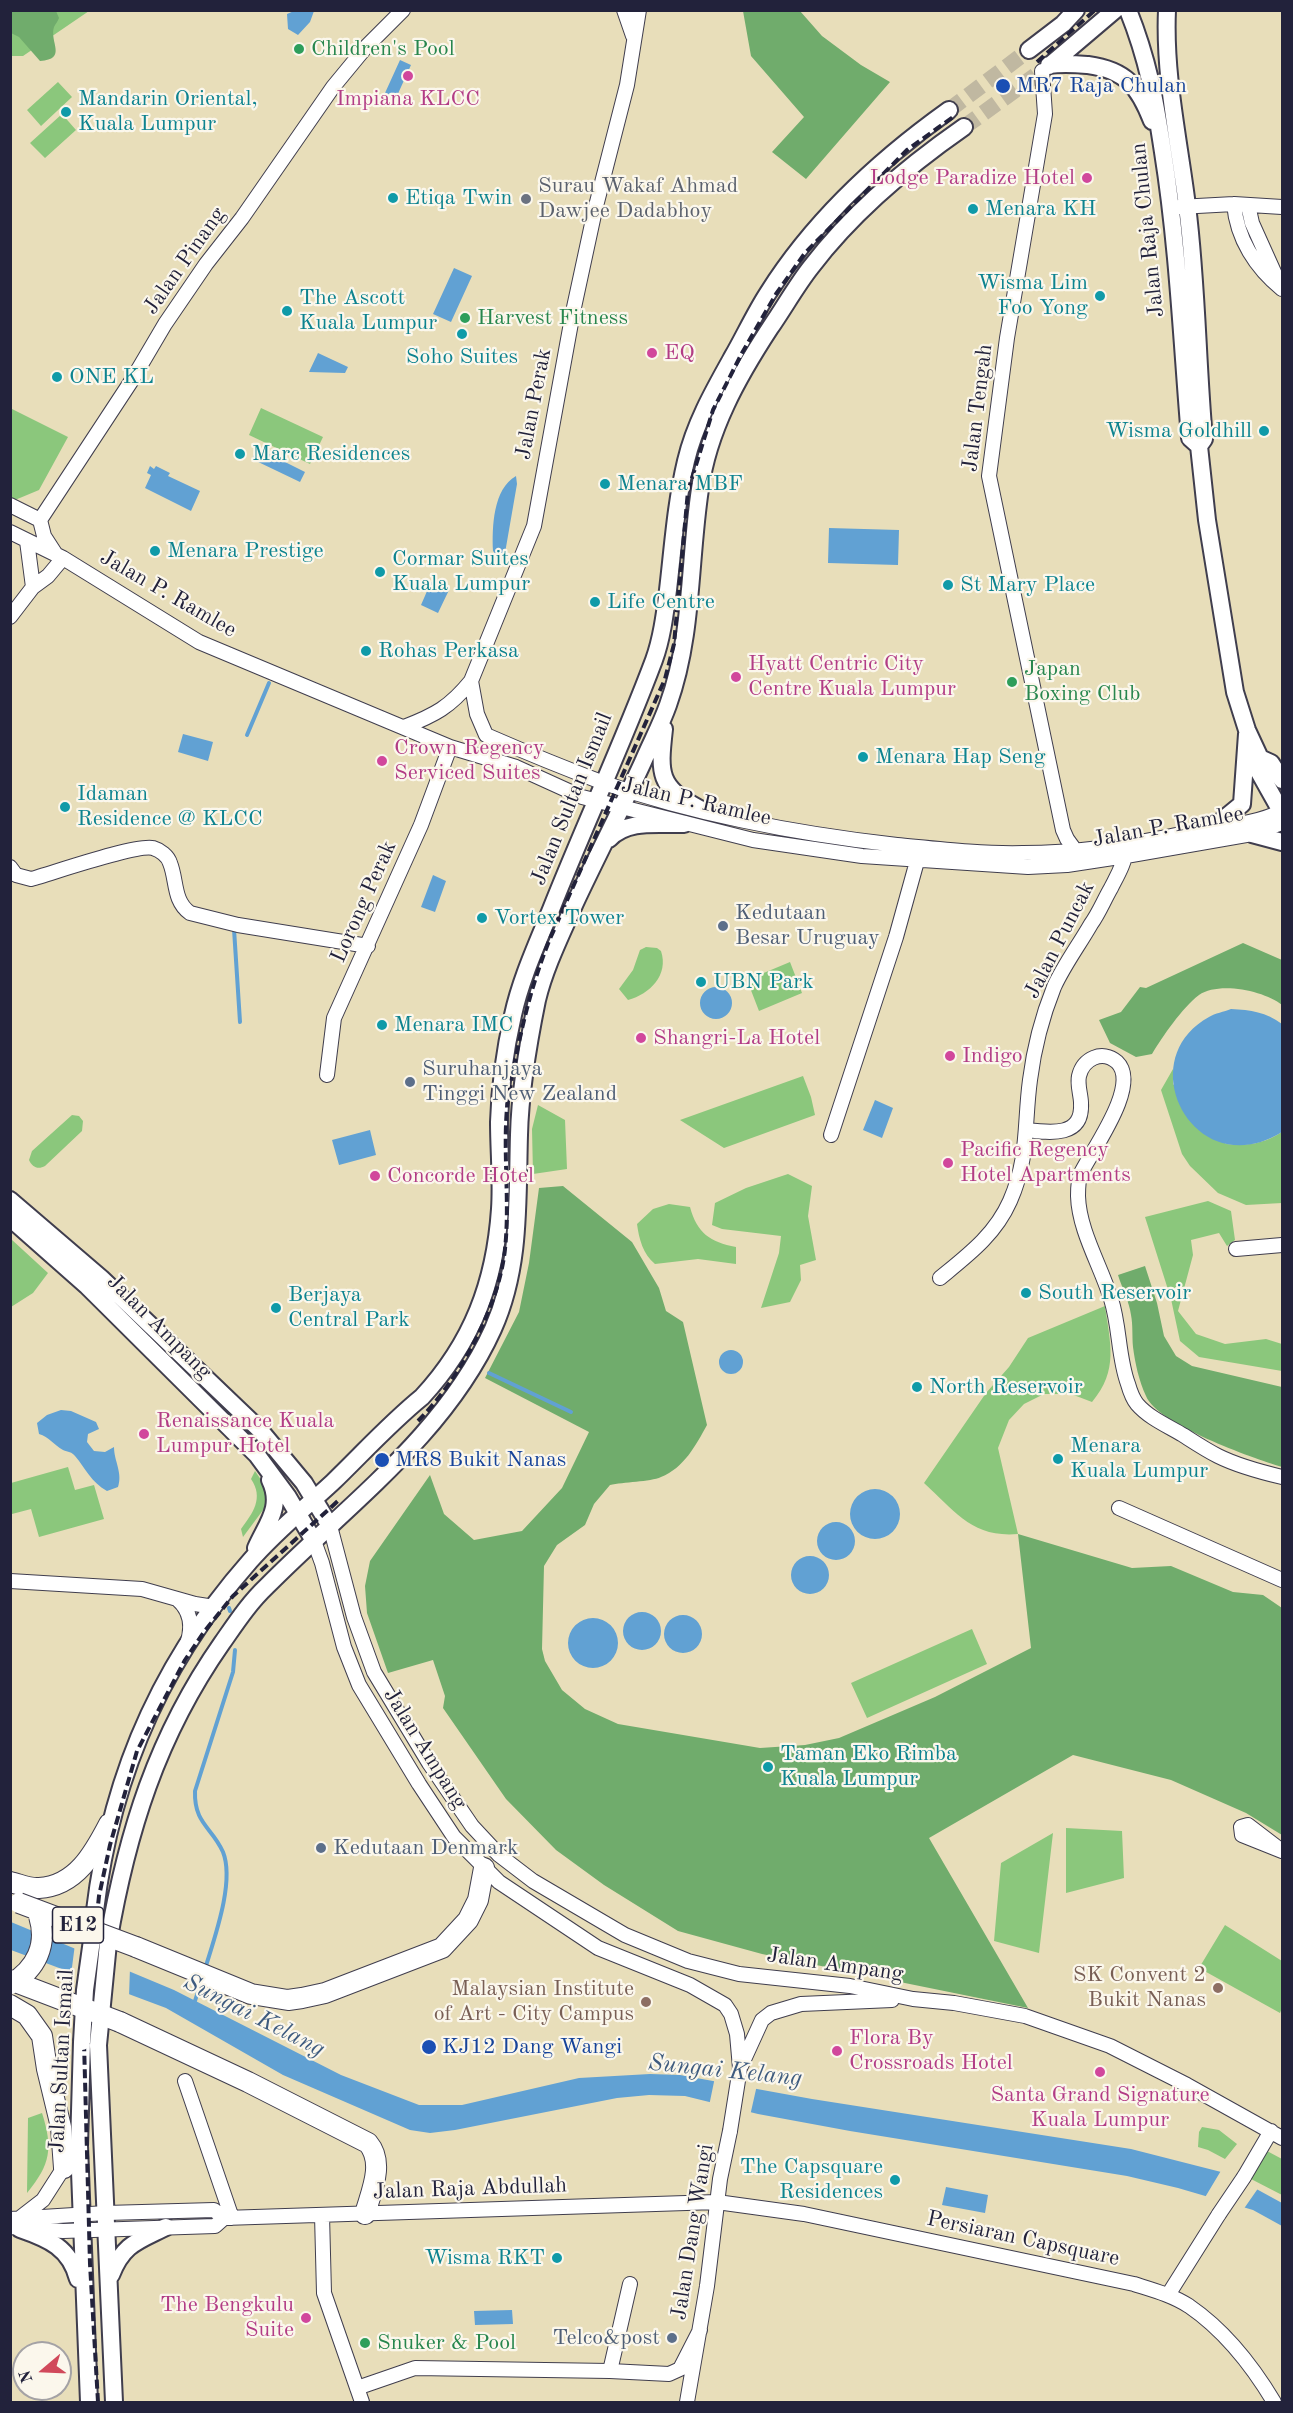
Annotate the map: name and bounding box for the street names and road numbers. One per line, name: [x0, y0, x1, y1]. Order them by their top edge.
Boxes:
street label: Jalan Raja Chulan: [1126, 141, 1170, 319]
street label: Jalan Pinang: [138, 202, 232, 320]
street label: Jalan Tengah: [957, 343, 999, 473]
street label: Jalan Perak: [510, 346, 558, 462]
street label: Jalan P. Ramlee: [95, 544, 241, 644]
street label: Jalan Sultan Ismail: [525, 709, 619, 889]
street label: Jalan P. Ramlee: [618, 772, 774, 832]
street label: Jalan P. Ramlee: [1090, 801, 1246, 853]
street label: Lorong Perak: [325, 837, 403, 967]
street label: Jalan Puncak: [1019, 877, 1101, 1003]
street label: Jalan Ampang: [101, 1269, 217, 1385]
street label: Jalan Ampang: [377, 1684, 473, 1814]
road number: E12: [52, 1907, 104, 1943]
street label: Jalan Ampang: [765, 1942, 905, 1988]
street label: Jalan Sultan Ismail: [44, 1968, 80, 2154]
street label: Jalan Dang Wangi: [666, 2142, 720, 2322]
street label: Jalan Raja Abdullah: [372, 2172, 568, 2206]
street label: Persiaran Capsquare: [924, 2206, 1122, 2272]

